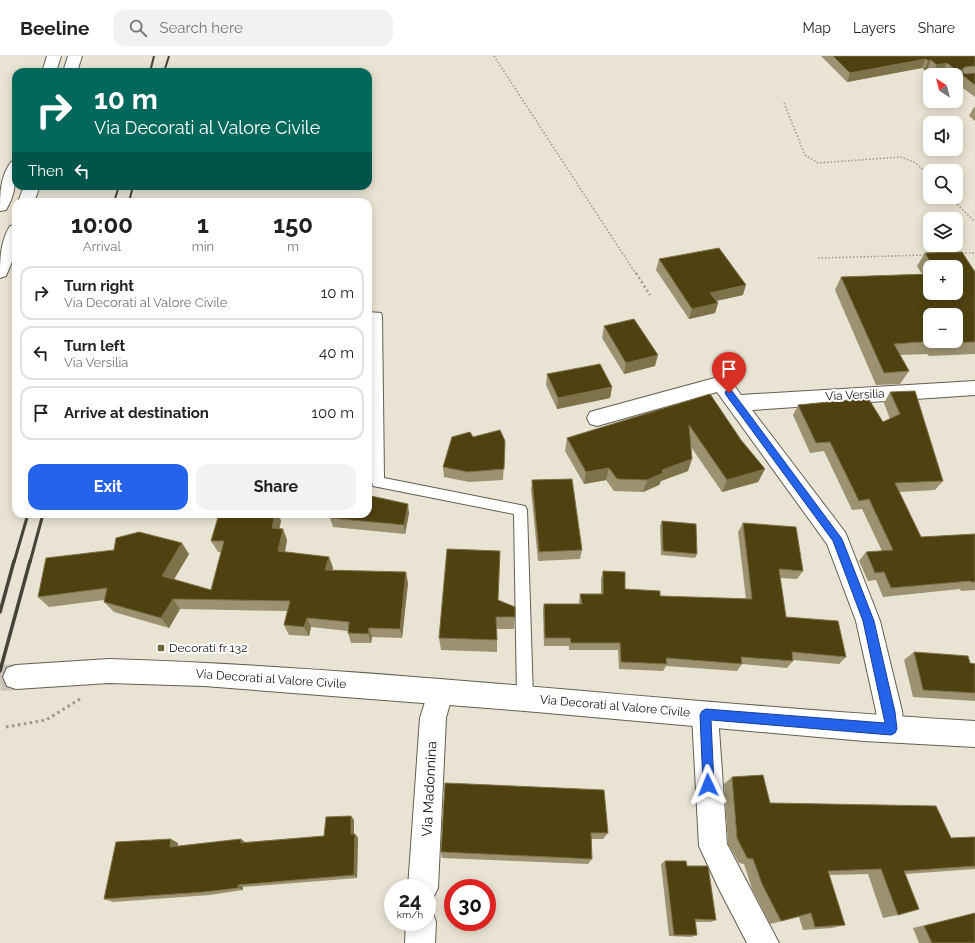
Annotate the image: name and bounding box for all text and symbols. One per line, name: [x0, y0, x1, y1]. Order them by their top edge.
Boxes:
search box: [113, 10, 393, 46]
text: Beeline: [20, 17, 89, 39]
icon: search: [127, 17, 149, 39]
text: Search here: [159, 19, 243, 37]
text: Map: [803, 20, 831, 36]
text: Layers: [853, 20, 896, 36]
text: Share: [918, 20, 955, 36]
north arrow: [923, 68, 963, 108]
map controls: [923, 68, 963, 348]
text: 10 m: [94, 83, 158, 116]
icon: right: [28, 84, 80, 136]
button: sound: [923, 116, 963, 156]
text: Via Decorati al Valore Civile: [94, 117, 320, 138]
icon: left: [71, 160, 93, 182]
text: Then: [28, 162, 63, 180]
button: search: [923, 164, 963, 204]
text: 10:00: [71, 210, 133, 239]
text: 1: [197, 210, 209, 239]
text: 150: [273, 210, 313, 239]
button: layers: [923, 212, 963, 252]
text: Arrival: [83, 239, 121, 254]
text: min: [192, 239, 214, 254]
text: m: [287, 239, 299, 254]
button: +: [923, 260, 963, 300]
text: Turn right: [64, 277, 134, 295]
icon: right: [30, 282, 52, 304]
text: 10 m: [321, 284, 354, 302]
text: Via Decorati al Valore Civile: [64, 295, 227, 310]
button: −: [923, 308, 963, 348]
text: Turn left: [64, 337, 125, 355]
icon: left: [30, 342, 52, 364]
text: 40 m: [319, 344, 354, 362]
pin: [712, 352, 746, 393]
text: Via Versilia: [64, 355, 128, 370]
icon: arrive: [718, 358, 740, 380]
street label: Via Versilia: [825, 386, 885, 404]
icon: arrive: [30, 402, 52, 424]
text: Arrive at destination: [64, 404, 209, 422]
text: 100 m: [312, 404, 354, 422]
button: Exit: [28, 464, 188, 510]
button: Share: [196, 464, 356, 510]
place label: Decorati fr 132: [169, 641, 247, 655]
marker: Decorati fr 132: [156, 643, 166, 653]
street label: Via Decorati al Valore Civile: [195, 667, 347, 691]
street label: Via Decorati al Valore Civile: [539, 692, 691, 720]
street label: Via Madonnina: [419, 741, 439, 837]
position arrow: [687, 764, 729, 806]
speed limit sign: 30: [444, 879, 496, 931]
text: 24: [399, 888, 421, 912]
text: km/h: [397, 909, 423, 920]

